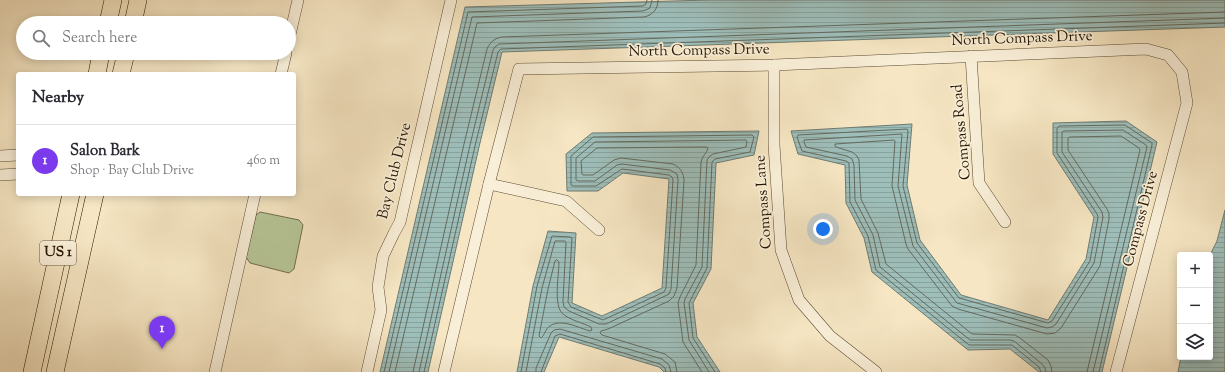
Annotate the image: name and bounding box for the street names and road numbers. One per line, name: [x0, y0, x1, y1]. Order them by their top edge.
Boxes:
street label: North Compass Drive: [951, 26, 1093, 52]
street label: North Compass Drive: [628, 39, 770, 63]
street label: Compass Road: [947, 83, 977, 181]
street label: Bay Club Drive: [373, 120, 417, 222]
street label: Compass Lane: [750, 154, 778, 250]
street label: Compass Drive: [1118, 169, 1164, 269]
road number: US 1: [40, 241, 76, 265]

